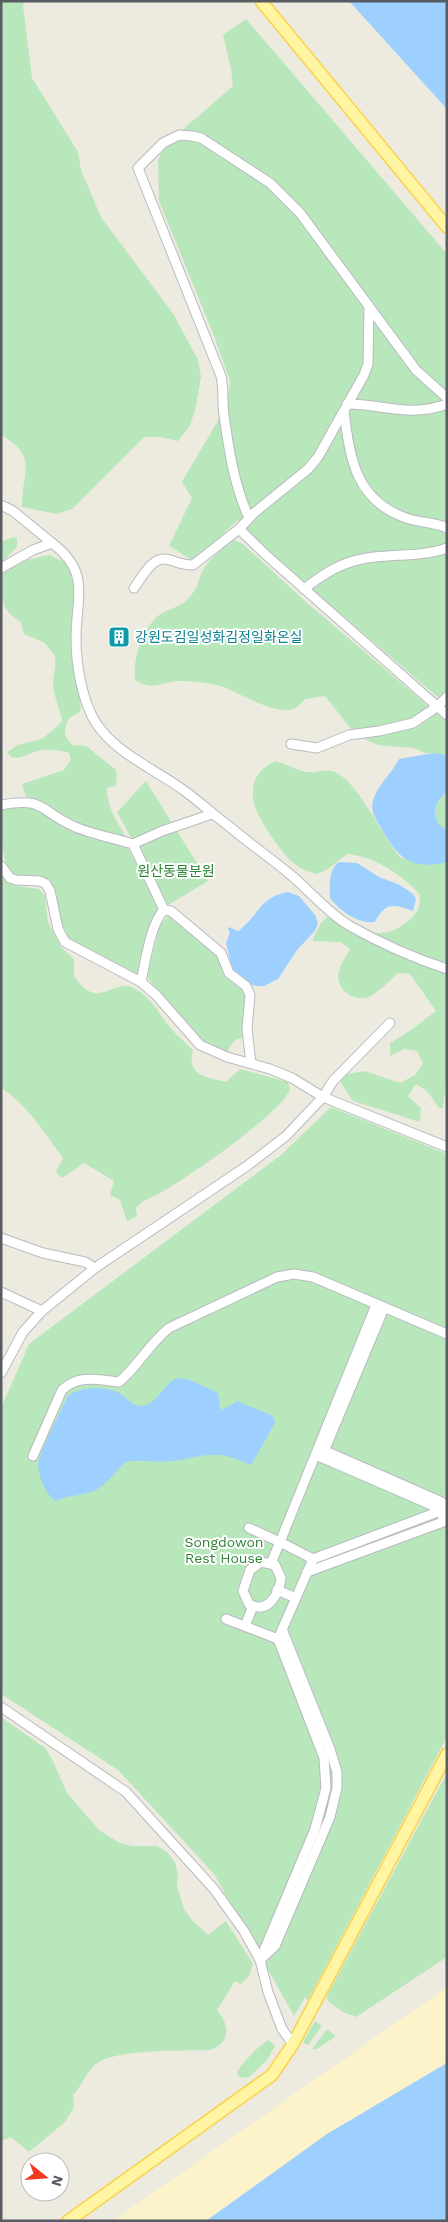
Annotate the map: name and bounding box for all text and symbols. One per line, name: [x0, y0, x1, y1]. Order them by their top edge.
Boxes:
building icon: 강원도김일성화김정일화온실: [107, 625, 131, 649]
place label: 강원도김일성화김정일화온실: [135, 629, 302, 645]
park label: 원산동물분원: [137, 863, 215, 879]
park label: Songdowon Rest House: [185, 1534, 264, 1566]
north arrow: [20, 2152, 70, 2202]
text: N: [48, 2174, 67, 2188]

